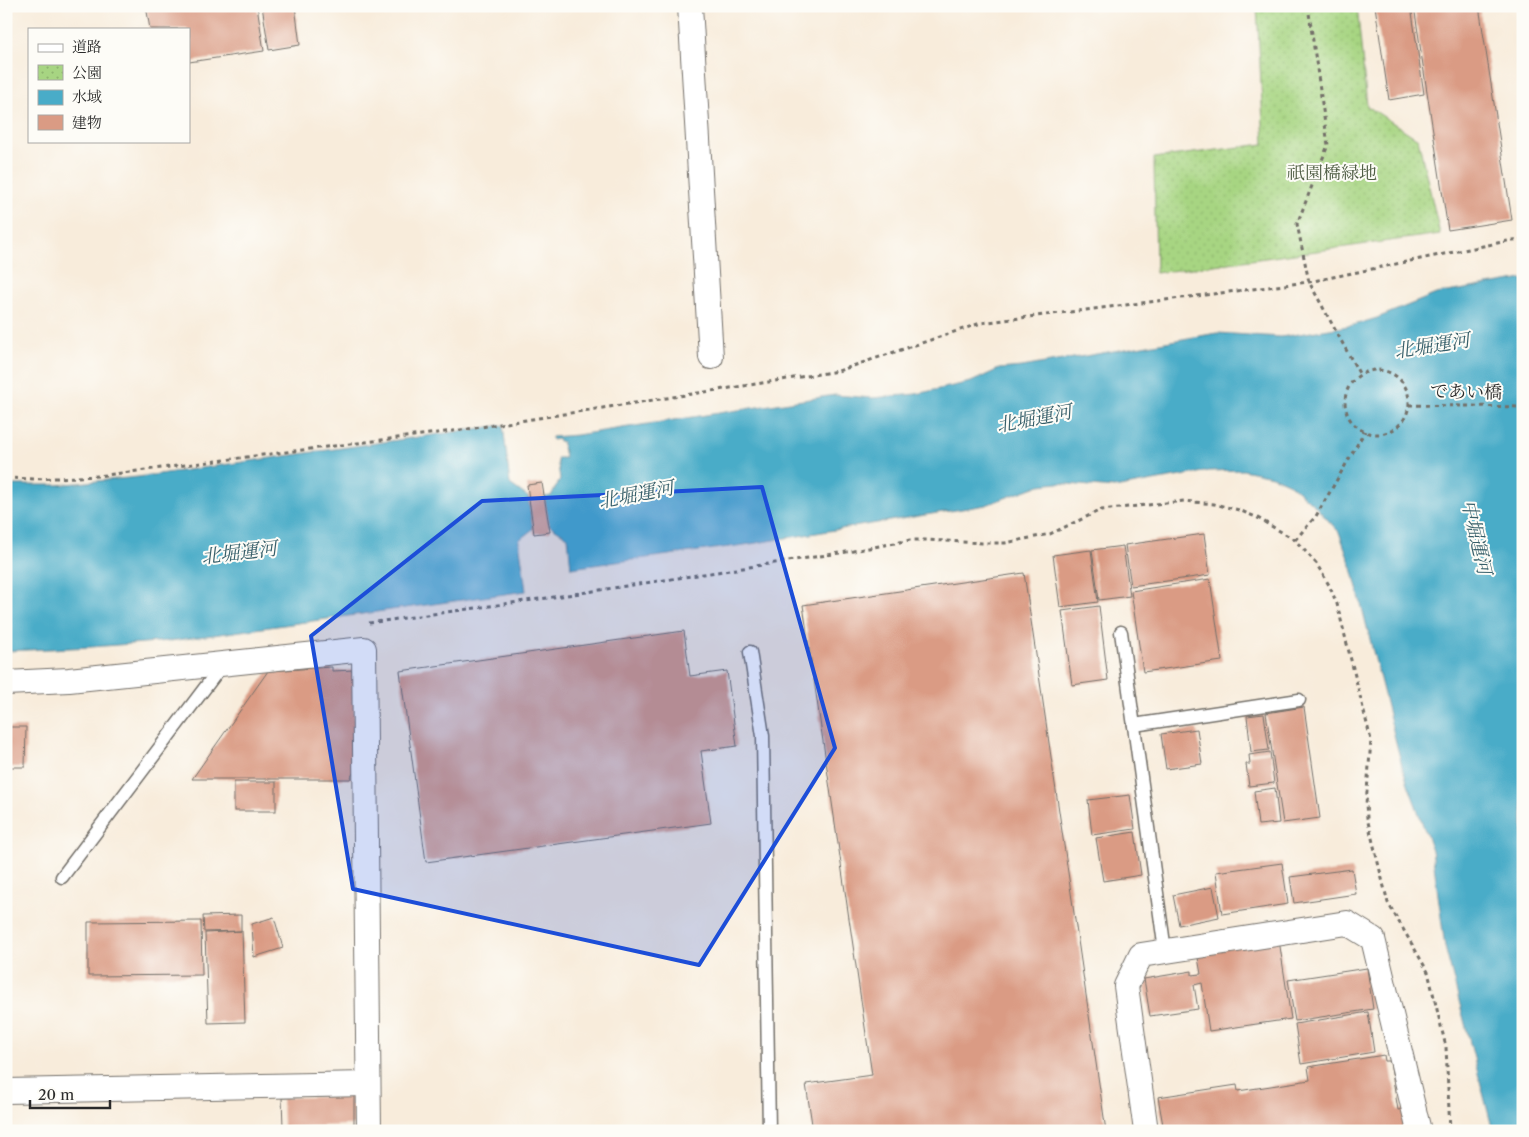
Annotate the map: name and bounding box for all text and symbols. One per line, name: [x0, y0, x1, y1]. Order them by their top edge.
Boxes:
legend: [28, 28, 190, 142]
text: 道路: [72, 37, 102, 56]
text: 公園: [72, 63, 102, 82]
text: 水域: [72, 87, 102, 106]
text: 建物: [72, 113, 102, 132]
park label: 祇園橋緑地: [1287, 162, 1377, 184]
water label: 北堀運河: [1393, 328, 1474, 363]
street label: であい橋: [1430, 380, 1502, 404]
water label: 北堀運河: [995, 399, 1077, 437]
water label: 北堀運河: [597, 475, 679, 513]
water label: 中堀運河: [1457, 497, 1497, 580]
water label: 北堀運河: [200, 536, 281, 569]
scale bar: [30, 1077, 110, 1109]
text: 20 m: [38, 1085, 74, 1104]

